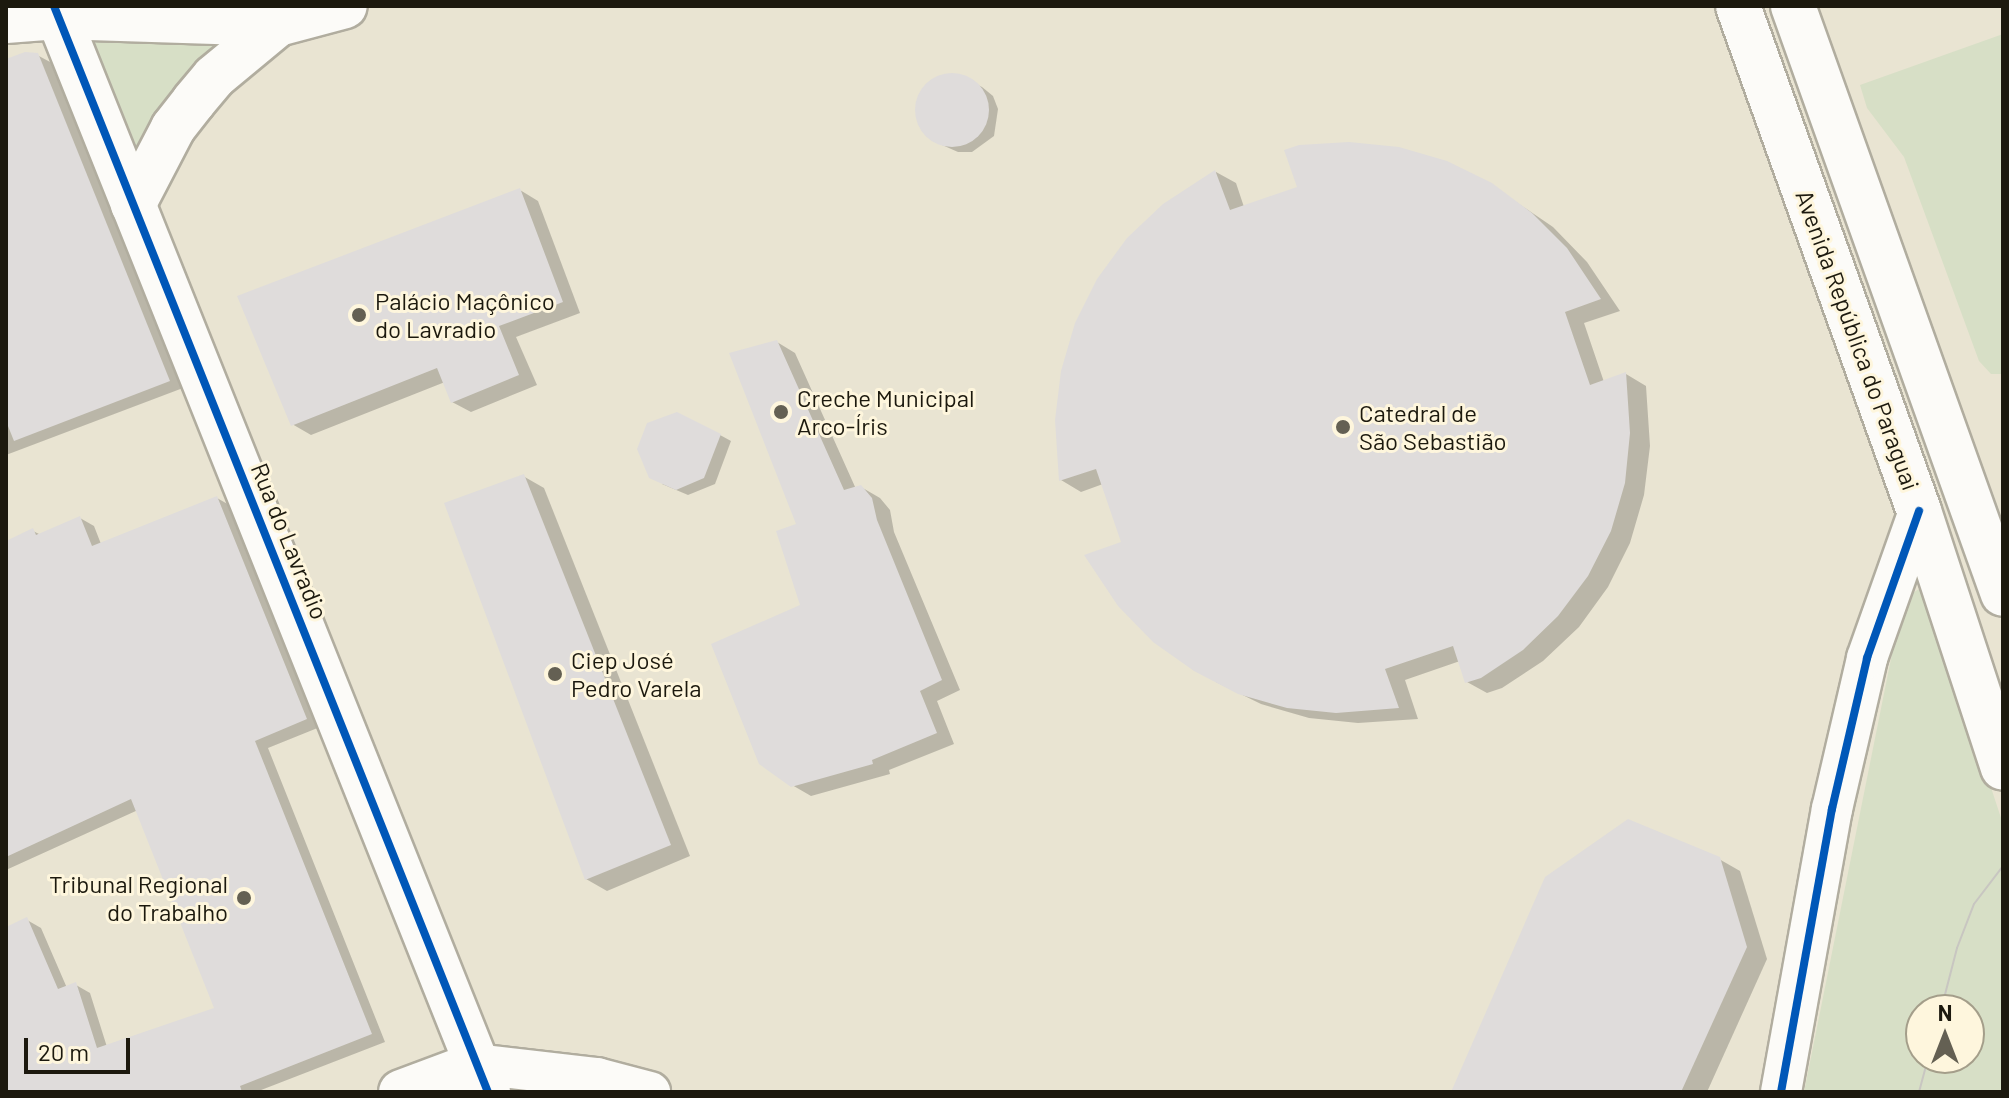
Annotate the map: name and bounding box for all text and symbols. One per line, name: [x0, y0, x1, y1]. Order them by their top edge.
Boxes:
street label: Avenida República do Paraguai: [1790, 186, 1926, 494]
place label: Palácio Maçônico do Lavradio: [375, 287, 555, 343]
marker: Palácio Maçônico do Lavradio: [350, 306, 368, 324]
place label: Creche Municipal Arco-Íris: [797, 384, 975, 440]
place label: Catedral de São Sebastião: [1359, 399, 1507, 455]
marker: Creche Municipal Arco-Íris: [772, 403, 790, 421]
marker: Catedral de São Sebastião: [1334, 418, 1352, 436]
street label: Rua do Lavradio: [246, 459, 334, 623]
place label: Ciep José Pedro Varela: [571, 646, 702, 702]
marker: Ciep José Pedro Varela: [546, 665, 564, 683]
place label: Tribunal Regional do Trabalho: [49, 870, 228, 926]
marker: Tribunal Regional do Trabalho: [235, 889, 253, 907]
north arrow: [1905, 994, 1985, 1074]
text: N: [1938, 999, 1952, 1025]
scale bar: [28, 1022, 134, 1072]
text: 20 m: [38, 1037, 89, 1066]

